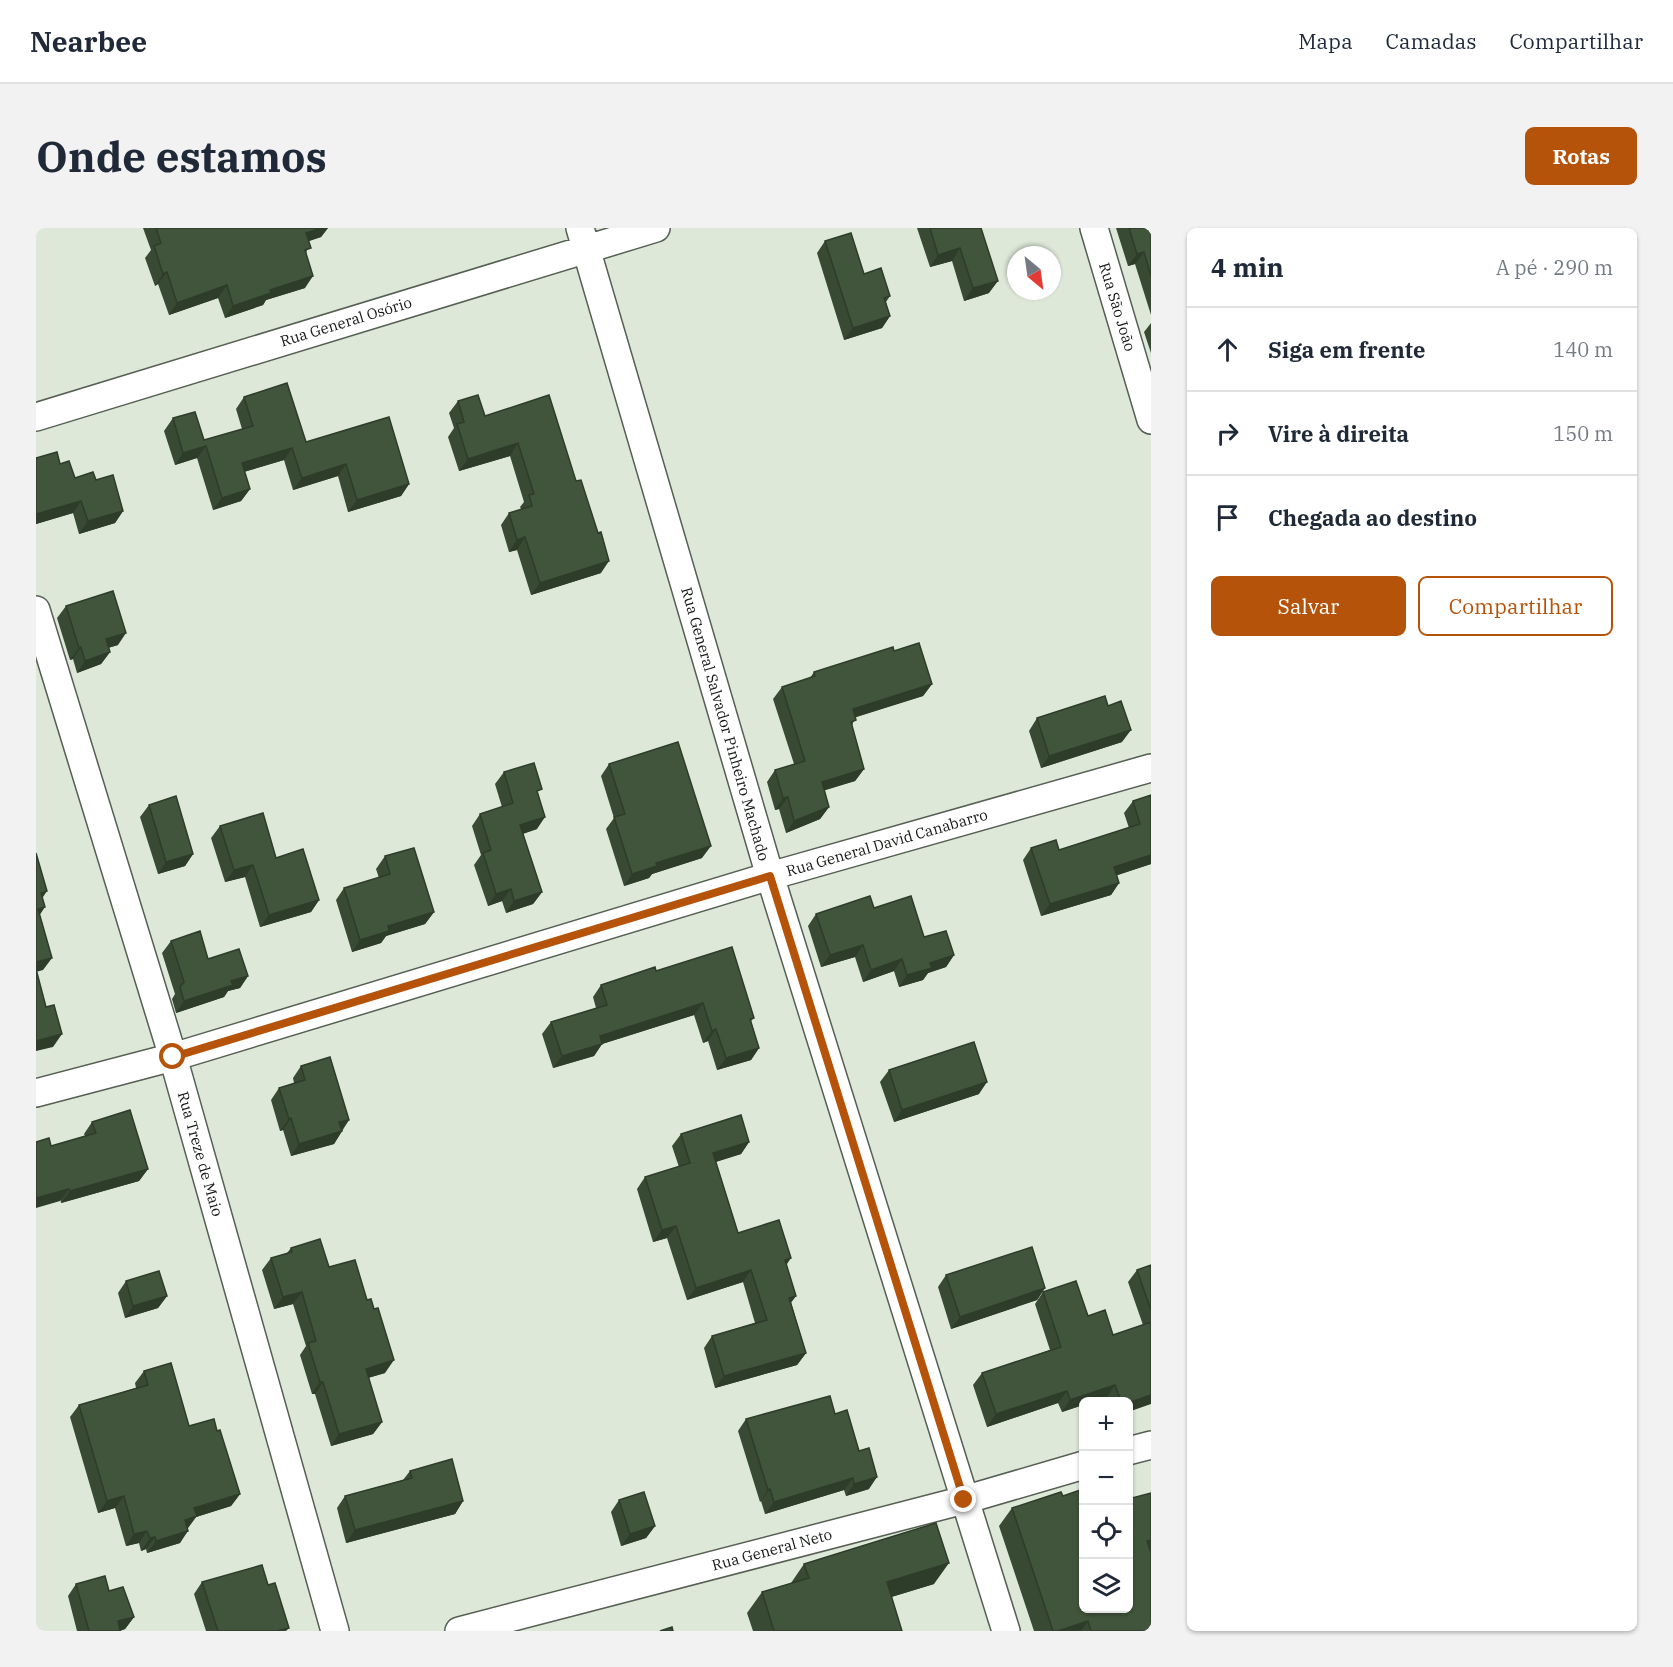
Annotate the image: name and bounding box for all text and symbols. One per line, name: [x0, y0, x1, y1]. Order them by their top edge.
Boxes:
text: Nearbee: [30, 23, 147, 60]
text: Mapa: [1298, 27, 1353, 55]
text: Camadas: [1386, 27, 1476, 55]
text: Compartilhar: [1509, 27, 1643, 55]
button: Rotas: [1525, 127, 1637, 185]
text: Onde estamos: [36, 129, 327, 184]
north arrow: [1007, 246, 1061, 300]
text: 4 min: [1211, 250, 1284, 284]
text: A pé · 290 m: [1496, 254, 1613, 281]
street label: Rua São João: [1095, 260, 1140, 354]
street label: Rua General Osório: [278, 292, 414, 351]
icon: ahead: [1211, 333, 1244, 366]
text: Siga em frente: [1268, 335, 1425, 364]
text: 140 m: [1553, 336, 1613, 363]
icon: right: [1211, 417, 1244, 450]
text: Vire à direita: [1268, 419, 1409, 448]
text: 150 m: [1553, 420, 1613, 447]
icon: arrive: [1211, 501, 1244, 534]
text: Chegada ao destino: [1268, 503, 1477, 532]
button: Salvar: [1211, 576, 1406, 636]
button: Compartilhar: [1418, 576, 1613, 636]
street label: Rua General Salvador Pinheiro Machado: [677, 585, 774, 863]
street label: Rua General David Canabarro: [784, 805, 990, 880]
route start: [159, 1043, 185, 1069]
street label: Rua Treze de Maio: [174, 1089, 227, 1219]
map controls: [1079, 1397, 1133, 1613]
button: +: [1079, 1397, 1133, 1451]
button: −: [1079, 1451, 1133, 1505]
route end: [950, 1486, 976, 1512]
button: locate: [1079, 1505, 1133, 1559]
street label: Rua General Neto: [710, 1524, 834, 1575]
button: layers: [1079, 1559, 1133, 1613]

